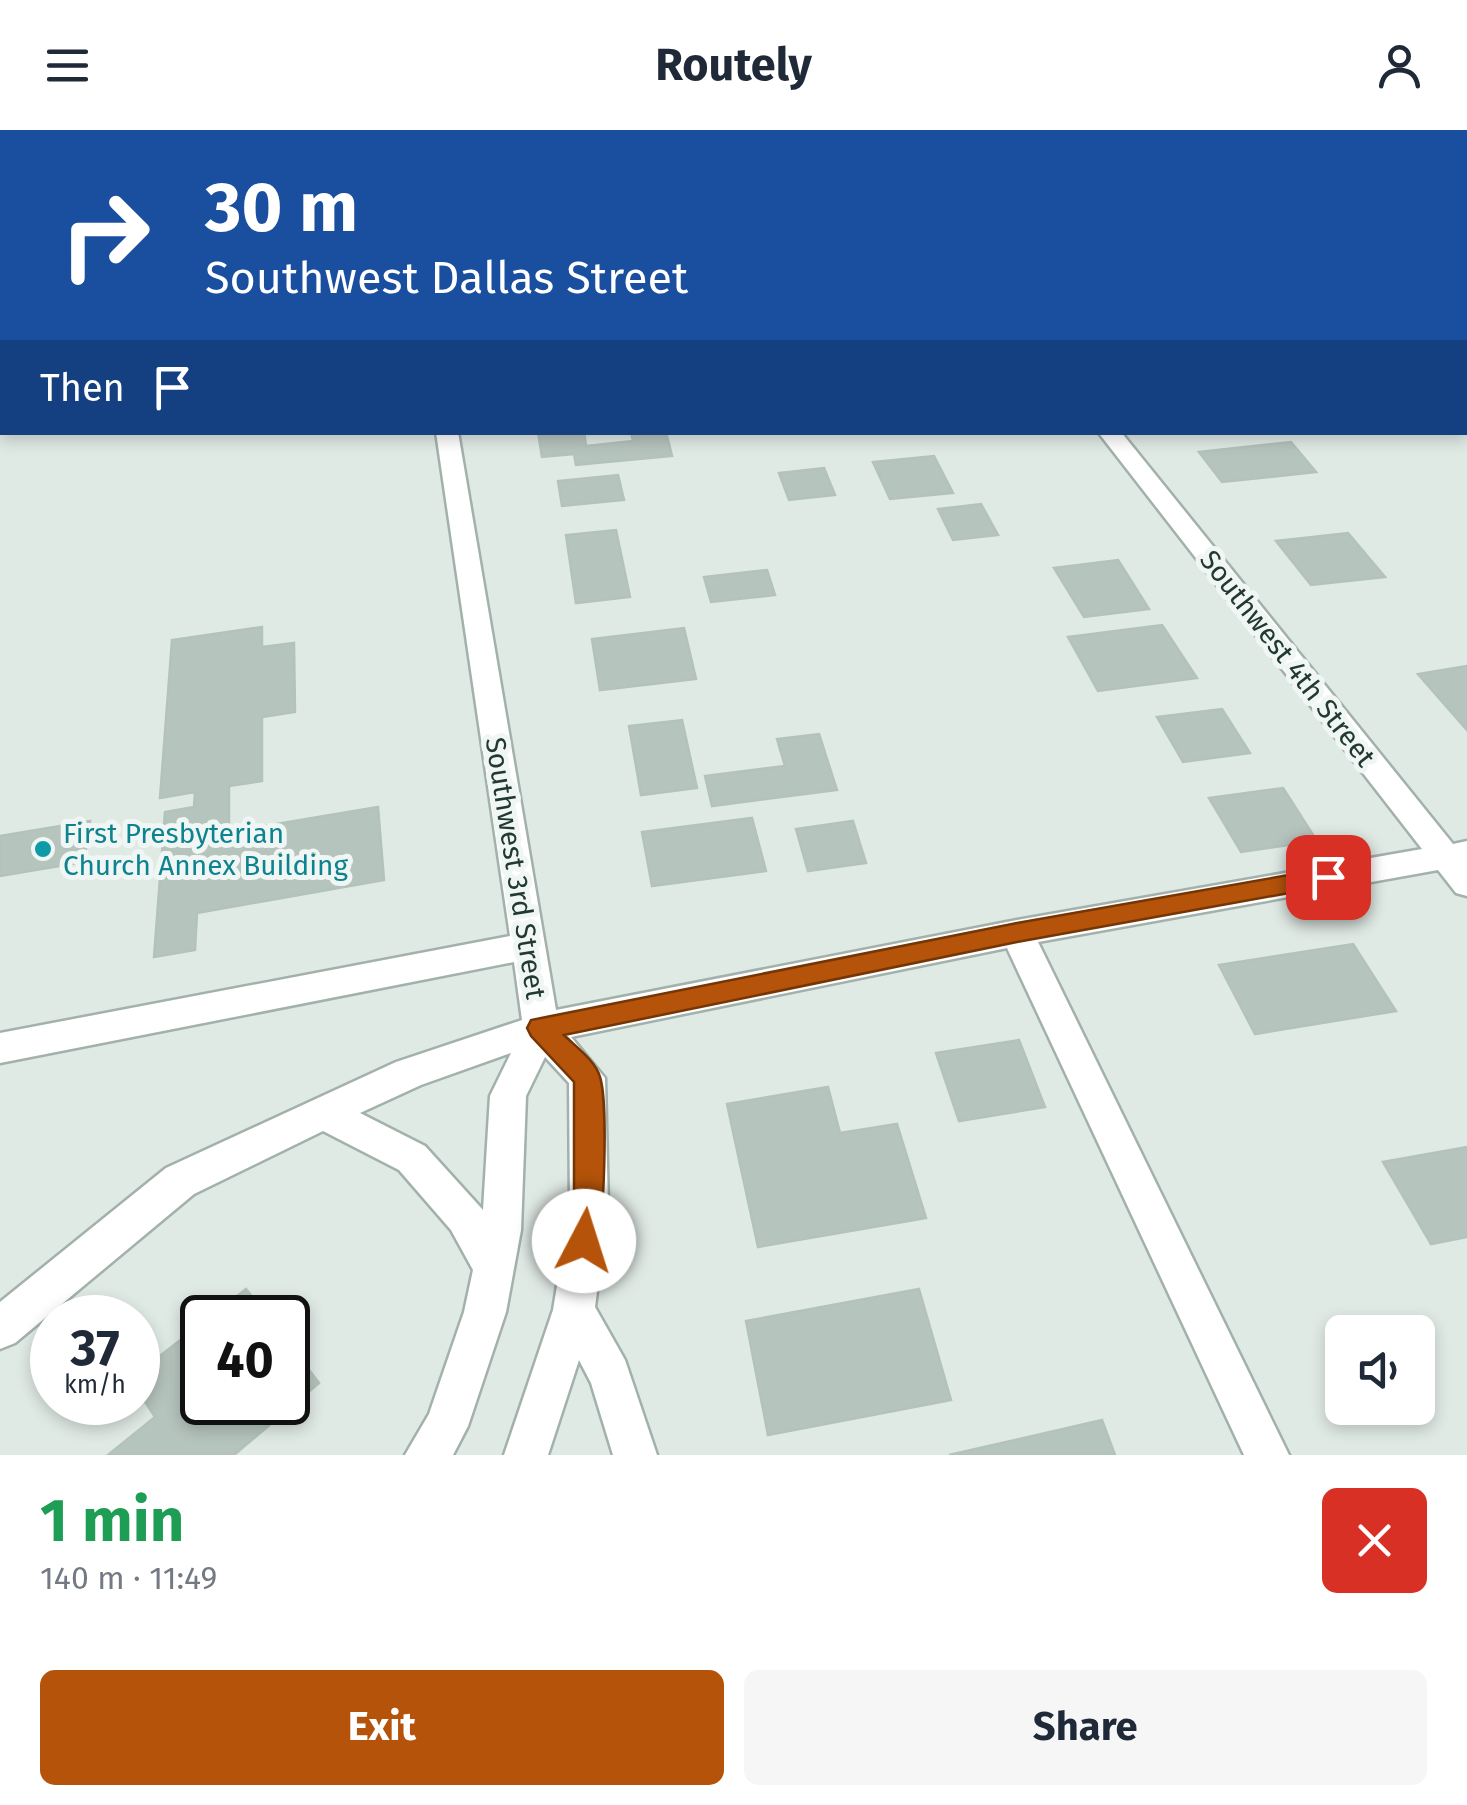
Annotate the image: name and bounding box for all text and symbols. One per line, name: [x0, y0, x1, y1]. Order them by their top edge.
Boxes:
icon: menu: [40, 38, 95, 93]
text: Routely: [655, 38, 812, 92]
icon: person: [1372, 38, 1427, 93]
text: 30 m: [205, 166, 358, 250]
icon: right: [40, 170, 170, 300]
text: Southwest Dallas Street: [205, 251, 688, 305]
icon: arrive: [145, 360, 200, 415]
text: Then: [40, 365, 125, 411]
street label: Southwest 4th Street: [1193, 544, 1383, 774]
street label: Southwest 3rd Street: [479, 735, 553, 1002]
place label: First Presbyterian Church Annex Building: [63, 817, 348, 882]
pin: [1286, 835, 1371, 920]
marker: First Presbyterian Church Annex Building: [32, 838, 54, 860]
icon: arrive: [1301, 850, 1356, 905]
position arrow: [532, 1189, 636, 1293]
speed limit sign: 40: [180, 1295, 310, 1425]
map controls: [1325, 1315, 1435, 1425]
button: sound: [1325, 1315, 1435, 1425]
text: 37: [70, 1318, 120, 1378]
text: km/h: [64, 1370, 126, 1400]
text: 1 min: [40, 1485, 184, 1557]
button: close: [1322, 1488, 1427, 1593]
text: 140 m · 11:49: [40, 1559, 217, 1597]
button: Exit: [40, 1670, 724, 1785]
button: Share: [744, 1670, 1427, 1785]

